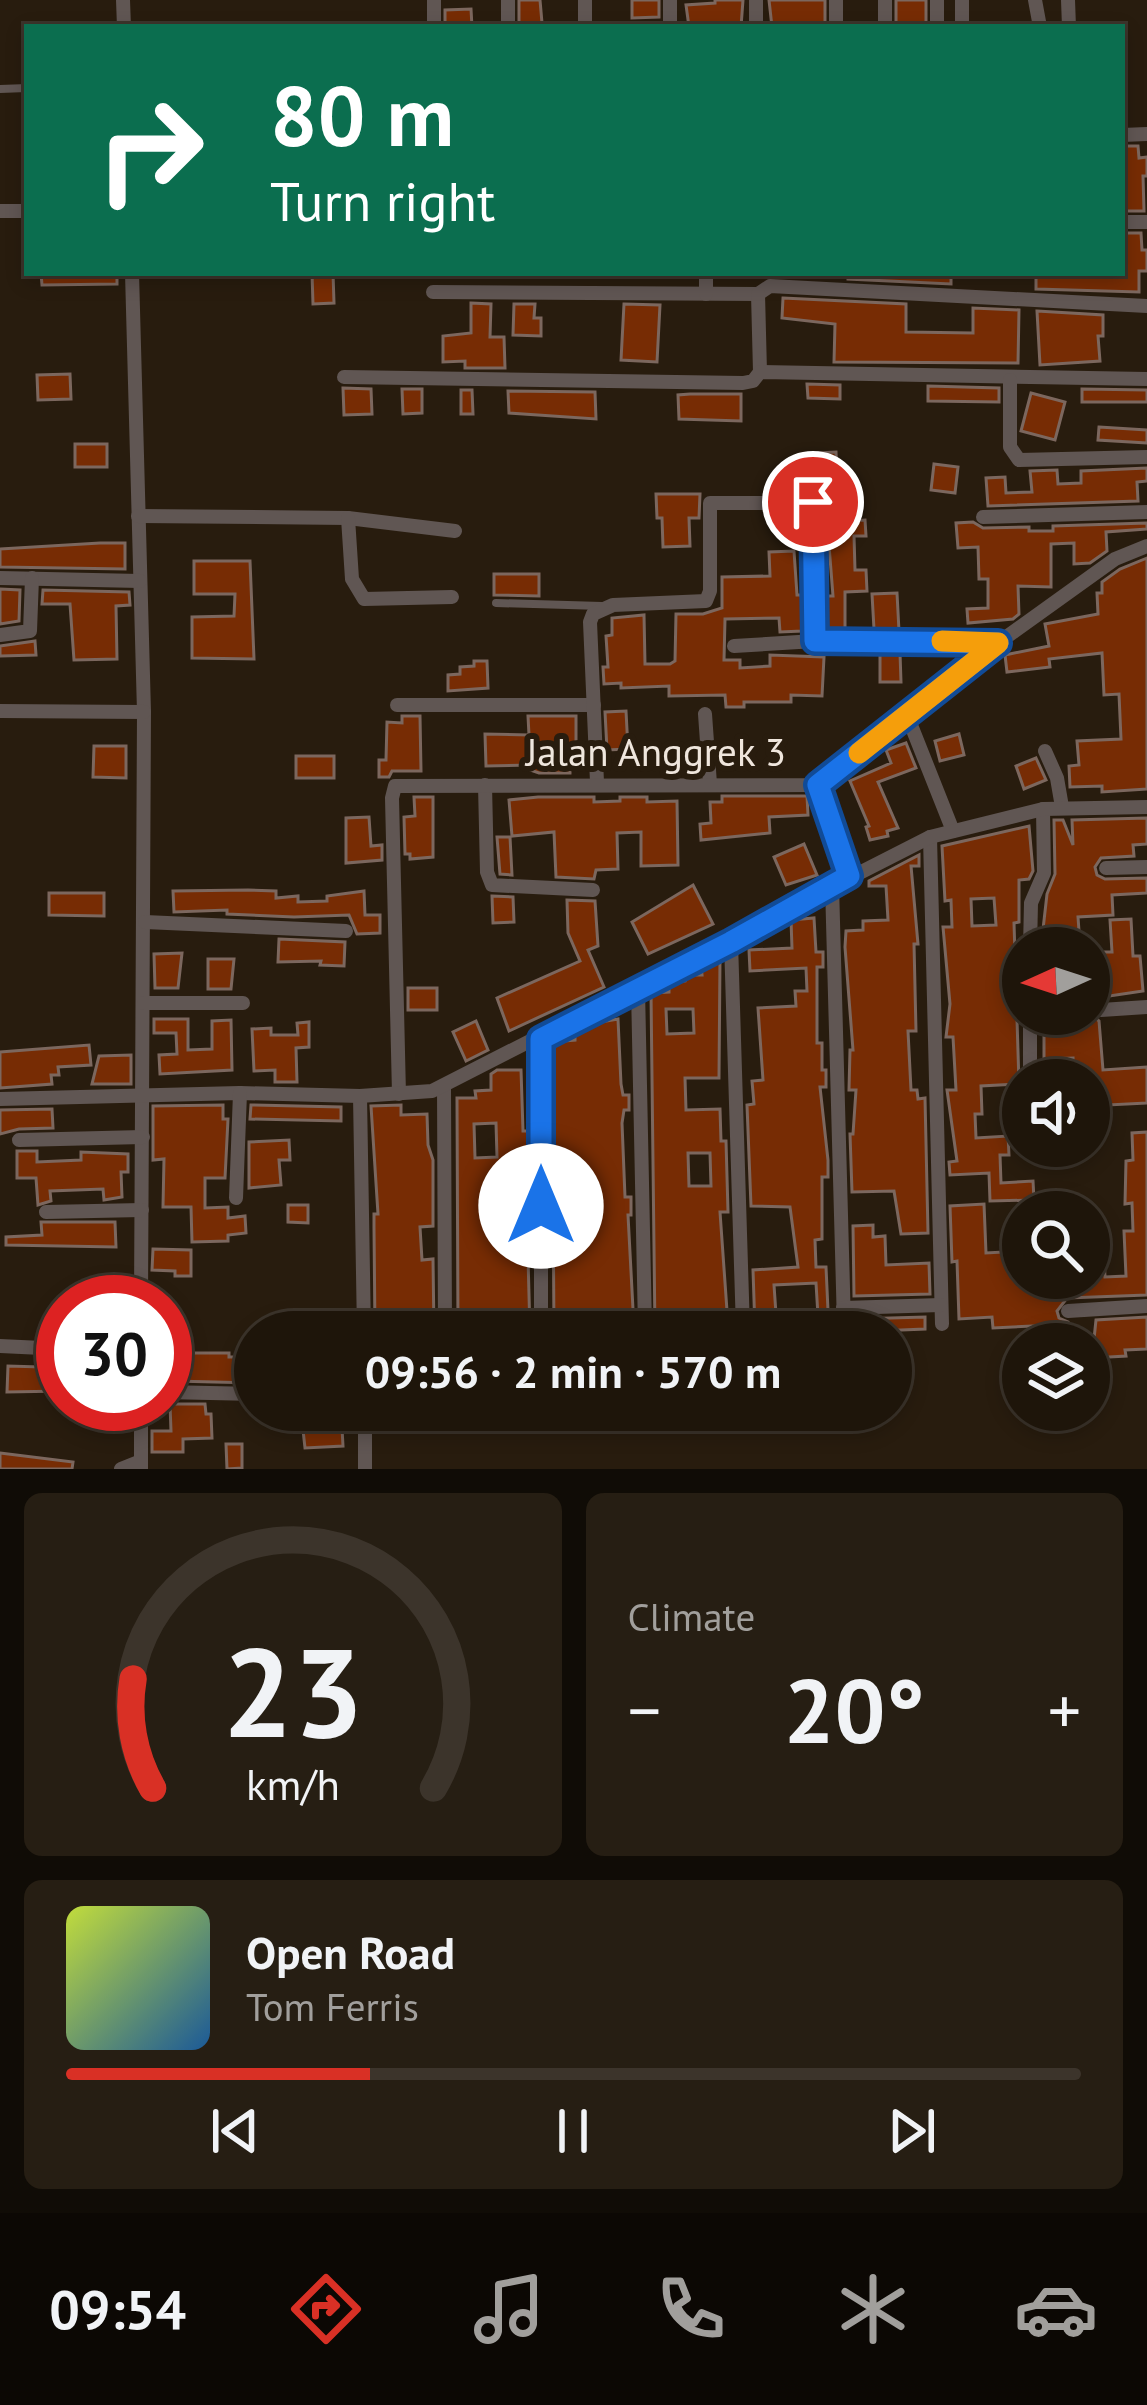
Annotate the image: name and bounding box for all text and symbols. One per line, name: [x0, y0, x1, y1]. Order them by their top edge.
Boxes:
text: 80 m: [270, 60, 454, 169]
icon: right: [72, 72, 228, 228]
text: Turn right: [270, 166, 495, 236]
pin: [762, 451, 864, 553]
icon: arrive: [780, 469, 846, 535]
street label: Jalan Anggrek 3: [524, 726, 786, 777]
north arrow: [1002, 927, 1110, 1035]
map controls: [1002, 927, 1110, 1431]
button: sound: [1002, 1059, 1110, 1167]
position arrow: [478, 1143, 604, 1269]
button: search: [1002, 1191, 1110, 1299]
speed limit sign: 30: [36, 1275, 192, 1431]
button: layers: [1002, 1323, 1110, 1431]
text: 09:56 · 2 min · 570 m: [365, 1342, 781, 1400]
text: Climate: [628, 1591, 755, 1642]
text: 23: [222, 1610, 364, 1771]
text: 20°: [784, 1651, 925, 1768]
text: −: [628, 1667, 661, 1752]
text: +: [1048, 1667, 1081, 1752]
text: km/h: [246, 1755, 340, 1811]
text: Open Road: [246, 1923, 455, 1981]
text: Tom Ferris: [246, 1981, 419, 2032]
icon: previous: [202, 2098, 268, 2164]
icon: pause: [540, 2098, 606, 2164]
icon: next: [879, 2098, 945, 2164]
icon: directions: [284, 2267, 368, 2351]
icon: music: [467, 2267, 551, 2351]
icon: phone: [649, 2267, 733, 2351]
icon: climate: [831, 2267, 915, 2351]
icon: car: [1014, 2267, 1098, 2351]
text: 09:54: [49, 2274, 186, 2344]

